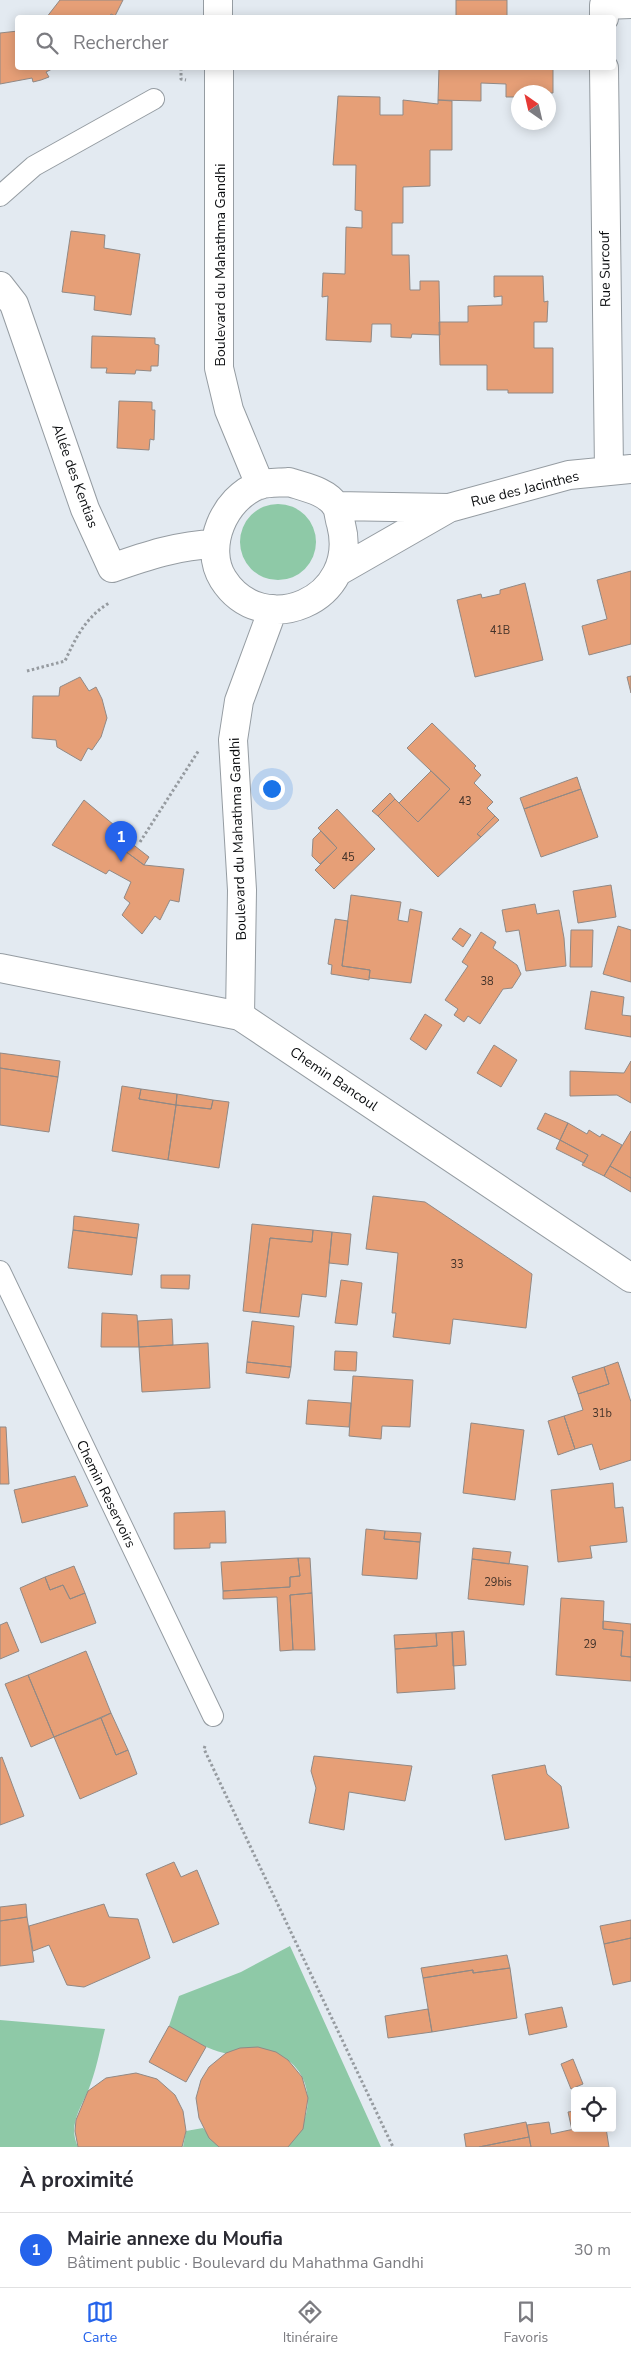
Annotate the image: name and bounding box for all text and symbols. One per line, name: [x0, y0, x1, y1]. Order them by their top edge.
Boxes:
search box: [15, 15, 616, 70]
icon: search: [33, 29, 61, 57]
text: Rechercher: [73, 30, 168, 56]
north arrow: [511, 85, 556, 130]
street label: Boulevard du Mahathma Gandhi: [211, 164, 230, 366]
street label: Rue Surcouf: [595, 230, 615, 307]
street label: Allée des Kentias: [47, 421, 103, 531]
street label: Rue des Jacinthes: [469, 466, 581, 512]
house number: 41B: [490, 623, 510, 638]
street label: Boulevard du Mahathma Gandhi: [225, 737, 251, 941]
your location: [259, 776, 285, 802]
house number: 43: [458, 794, 472, 809]
pin: 1: [105, 821, 137, 862]
house number: 45: [341, 850, 355, 865]
house number: 38: [480, 974, 494, 989]
street label: Chemin Bancoul: [286, 1042, 383, 1116]
house number: 33: [450, 1257, 464, 1272]
house number: 31b: [592, 1406, 612, 1421]
street label: Chemin Reservoirs: [72, 1437, 140, 1551]
house number: 29bis: [484, 1575, 512, 1590]
house number: 29: [583, 1637, 597, 1652]
map controls: [571, 2087, 616, 2132]
button: locate: [571, 2087, 616, 2132]
text: À proximité: [20, 2166, 134, 2194]
text: Mairie annexe du Moufia: [67, 2226, 283, 2252]
text: 1: [31, 2239, 41, 2261]
text: 30 m: [574, 2239, 611, 2261]
text: Bâtiment public · Boulevard du Mahathma Gandhi: [67, 2252, 424, 2274]
tab: Carte: [83, 2298, 117, 2347]
tab: Itinéraire: [283, 2298, 338, 2347]
tab: Favoris: [504, 2298, 548, 2347]

